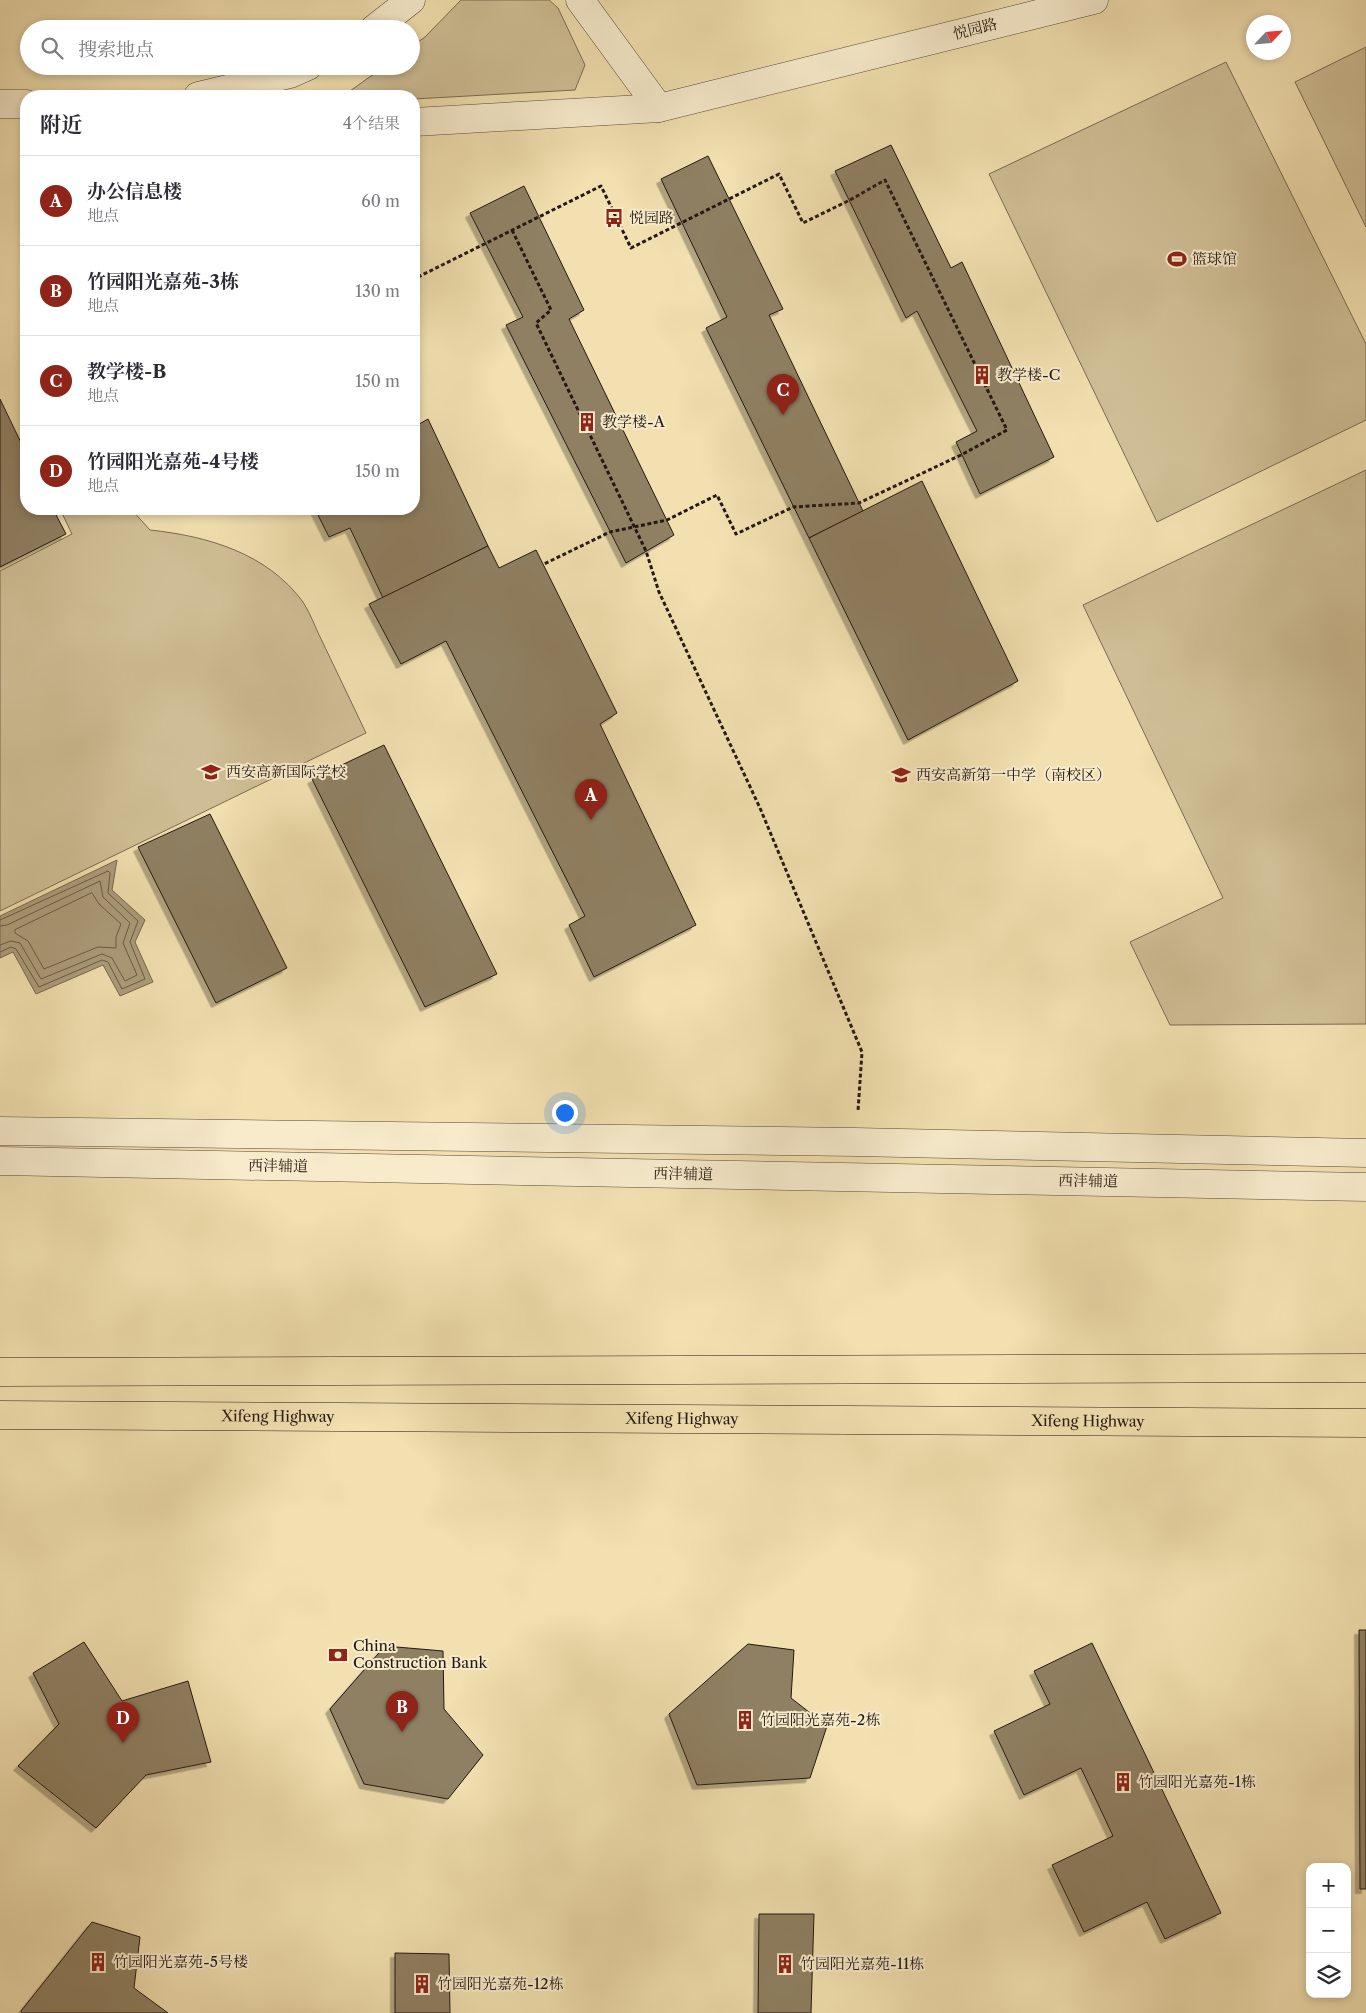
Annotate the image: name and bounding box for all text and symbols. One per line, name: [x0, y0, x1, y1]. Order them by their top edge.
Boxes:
street label: 悦园路: [951, 14, 999, 43]
north arrow: [1246, 15, 1291, 60]
search box: [20, 20, 420, 75]
icon: search: [38, 34, 66, 62]
text: 搜索地点: [78, 38, 154, 61]
text: 附近: [40, 112, 82, 137]
text: 4个结果: [343, 113, 400, 133]
text: 办公信息楼: [87, 180, 182, 203]
text: A: [50, 191, 62, 211]
text: 60 m: [361, 191, 400, 211]
text: 地点: [87, 205, 119, 225]
bus stop icon: 悦园路: [603, 207, 625, 229]
place label: 悦园路: [629, 208, 674, 227]
sports icon: 篮球馆: [1166, 248, 1188, 270]
place label: 篮球馆: [1192, 249, 1237, 268]
text: 竹园阳光嘉苑-3栋: [87, 270, 239, 293]
text: B: [50, 281, 62, 301]
text: 130 m: [355, 281, 400, 301]
text: 地点: [87, 295, 119, 315]
text: 教学楼-B: [87, 360, 167, 383]
building icon: 教学楼-C: [971, 364, 993, 386]
place label: 教学楼-C: [997, 365, 1060, 384]
text: C: [50, 371, 62, 391]
text: 150 m: [355, 371, 400, 391]
pin: C: [767, 374, 799, 415]
text: 地点: [87, 385, 119, 405]
building icon: 教学楼-A: [576, 411, 598, 433]
place label: 教学楼-A: [602, 412, 666, 431]
text: 竹园阳光嘉苑-4号楼: [87, 450, 259, 473]
text: D: [49, 461, 63, 481]
text: 150 m: [355, 461, 400, 481]
text: 地点: [87, 475, 119, 495]
school or university icon: 西安高新国际学校: [200, 761, 222, 783]
place label: 西安高新国际学校: [226, 762, 346, 781]
school or university icon: 西安高新第一中学（南校区）: [890, 764, 912, 786]
place label: 西安高新第一中学（南校区）: [916, 765, 1111, 784]
pin: A: [575, 779, 607, 820]
your location: [552, 1100, 578, 1126]
street label: 西沣辅道: [248, 1155, 308, 1176]
street label: 西沣辅道: [653, 1163, 713, 1184]
street label: 西沣辅道: [1058, 1170, 1118, 1191]
street label: Xifeng Highway: [220, 1406, 335, 1426]
street label: Xifeng Highway: [624, 1409, 739, 1428]
street label: Xifeng Highway: [1030, 1411, 1145, 1431]
place label: China Construction Bank: [353, 1636, 489, 1672]
bank icon: China Construction Bank: [327, 1644, 349, 1666]
pin: B: [386, 1691, 418, 1732]
pin: D: [107, 1702, 139, 1743]
building icon: 竹园阳光嘉苑-2栋: [734, 1709, 756, 1731]
place label: 竹园阳光嘉苑-2栋: [760, 1710, 880, 1729]
building icon: 竹园阳光嘉苑-1栋: [1112, 1771, 1134, 1793]
place label: 竹园阳光嘉苑-1栋: [1138, 1772, 1256, 1791]
map controls: [1306, 1863, 1351, 1998]
button: +: [1306, 1863, 1351, 1908]
button: −: [1306, 1908, 1351, 1953]
building icon: 竹园阳光嘉苑-5号楼: [87, 1951, 109, 1973]
place label: 竹园阳光嘉苑-5号楼: [113, 1952, 248, 1971]
building icon: 竹园阳光嘉苑-11栋: [774, 1953, 796, 1975]
button: layers: [1306, 1953, 1351, 1998]
place label: 竹园阳光嘉苑-11栋: [800, 1954, 924, 1973]
building icon: 竹园阳光嘉苑-12栋: [411, 1973, 433, 1995]
place label: 竹园阳光嘉苑-12栋: [437, 1974, 564, 1993]

